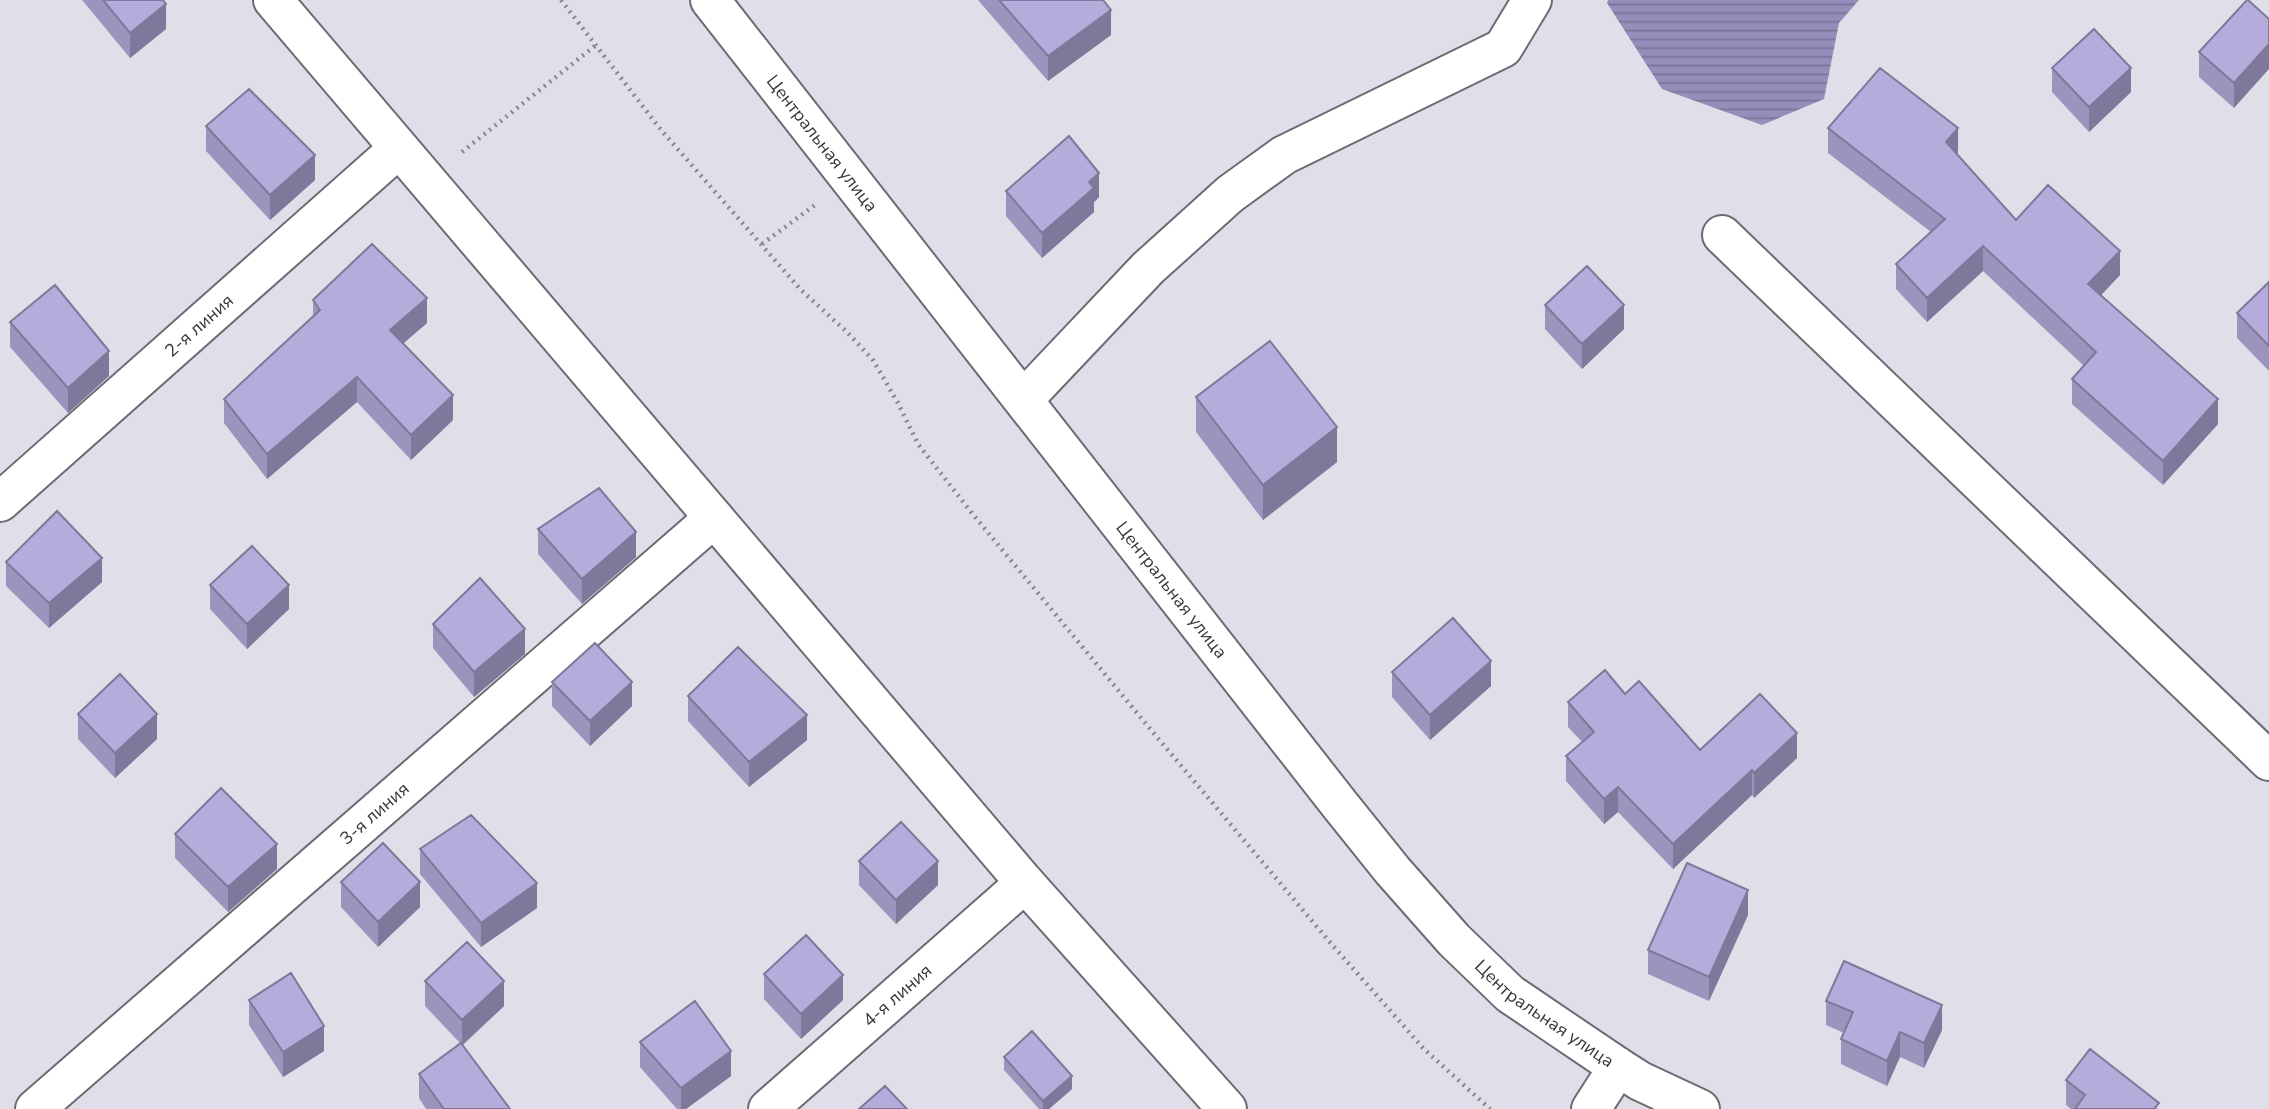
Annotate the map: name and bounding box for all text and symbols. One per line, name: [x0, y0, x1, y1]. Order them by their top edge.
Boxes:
street label: Центральная улица: [761, 70, 883, 217]
street label: 2-я линия: [159, 288, 239, 362]
street label: Центральная улица: [1110, 516, 1233, 663]
street label: 3-я линия: [335, 777, 414, 850]
street label: Центральная улица: [1470, 954, 1619, 1073]
street label: 4-я линия: [858, 959, 937, 1032]

